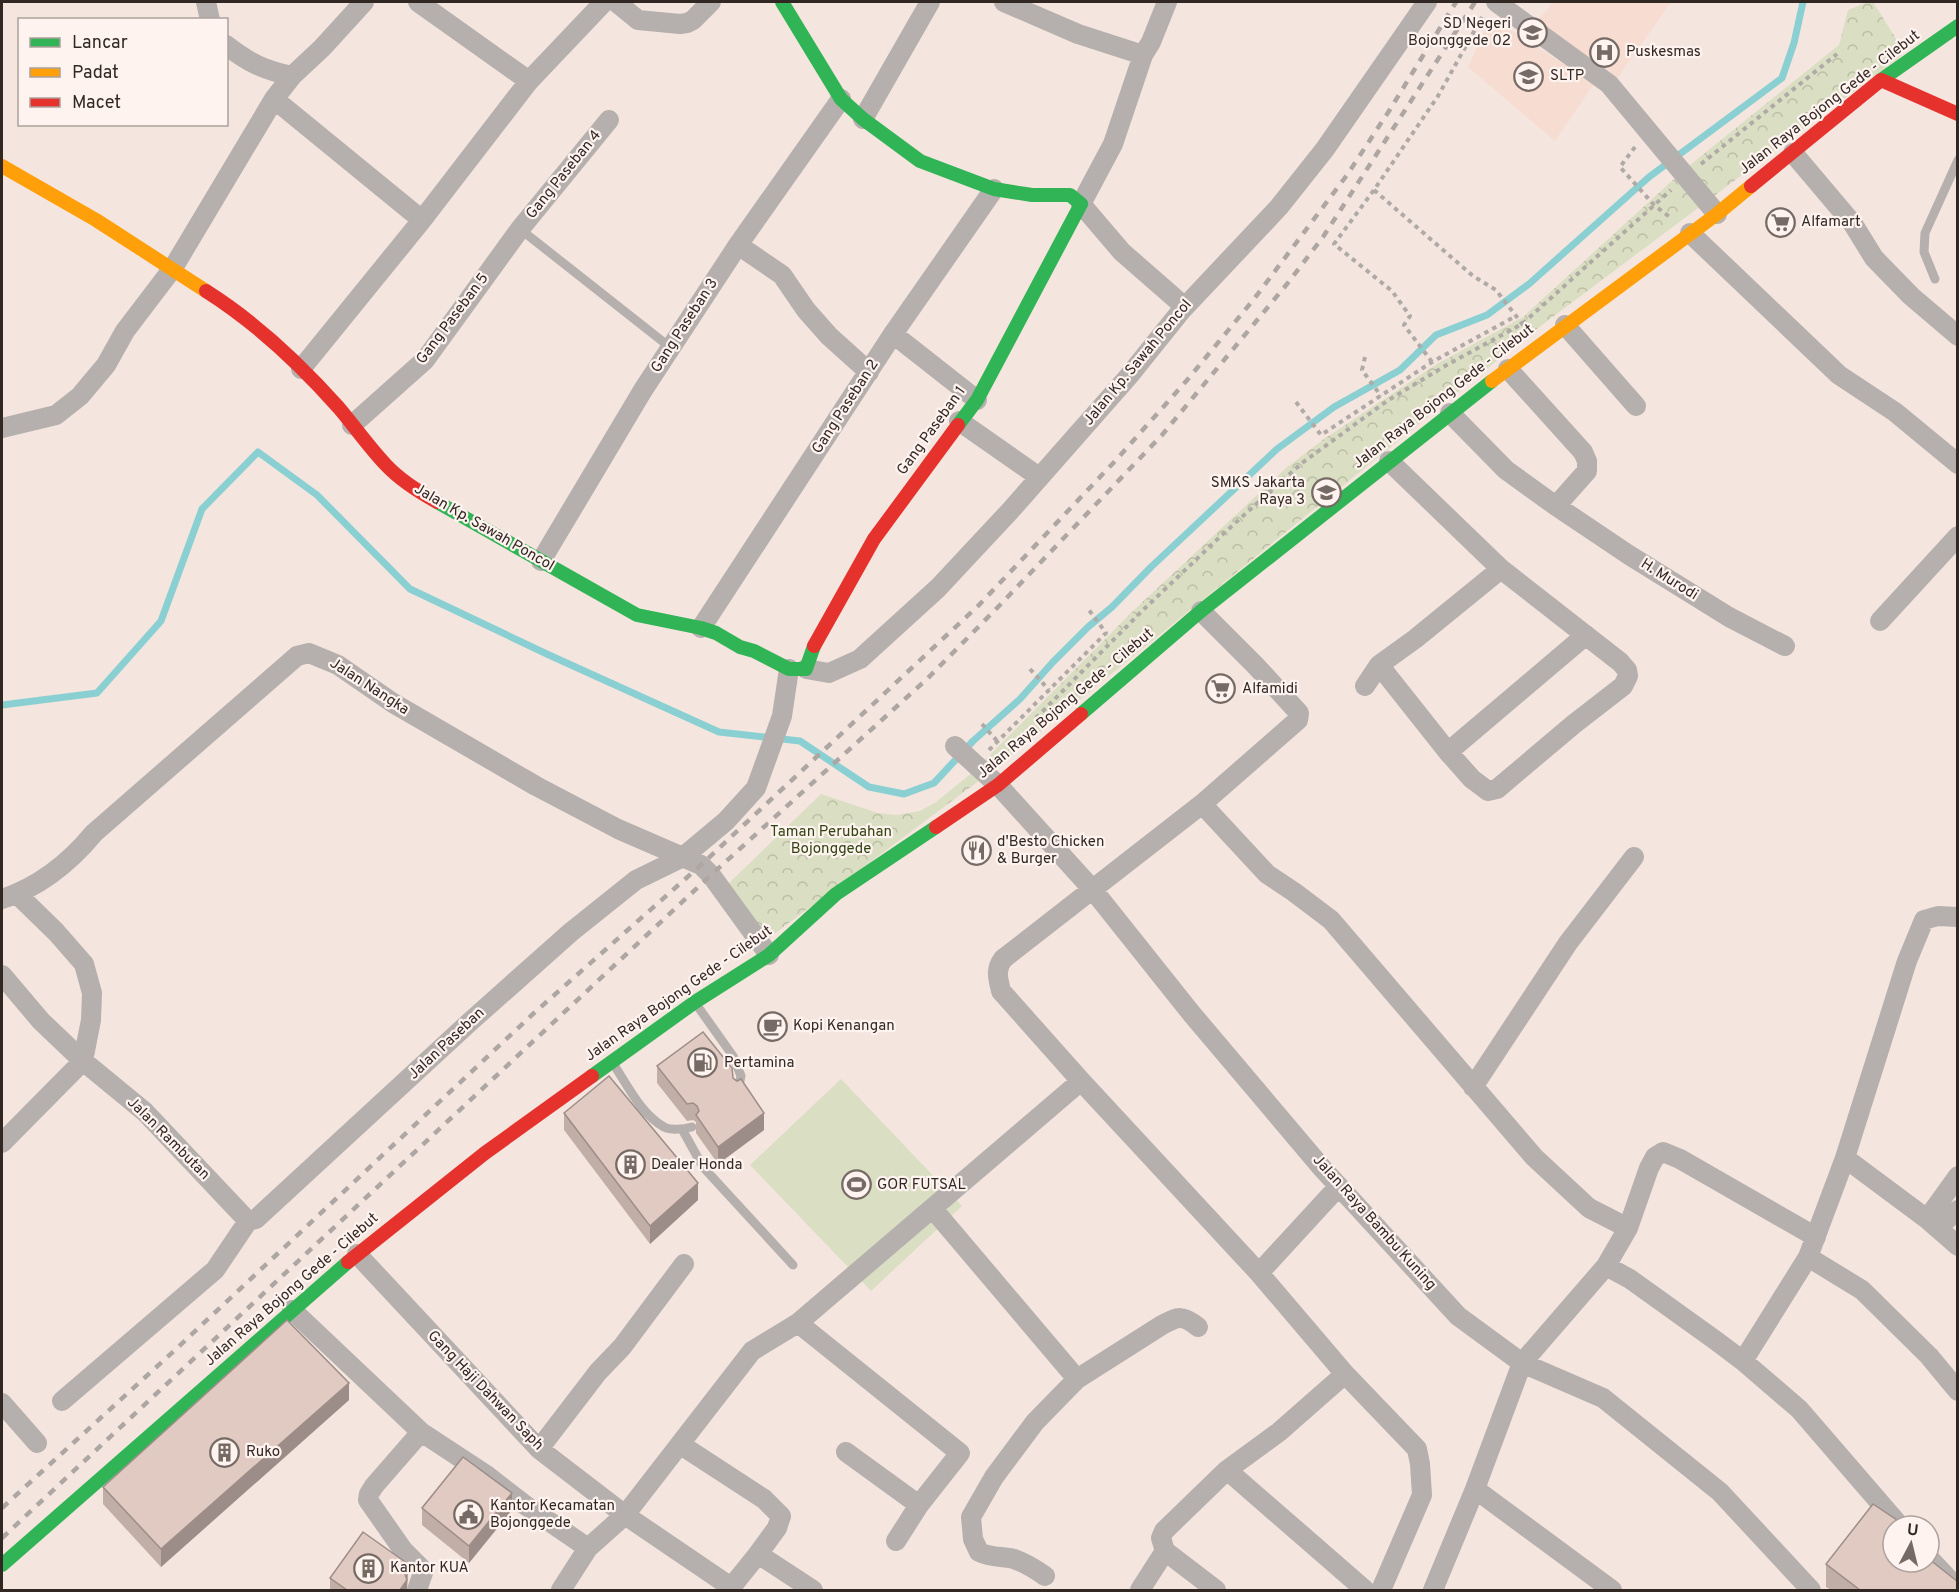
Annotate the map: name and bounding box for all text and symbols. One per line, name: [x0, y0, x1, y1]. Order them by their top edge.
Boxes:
place label: SD Negeri Bojonggede 02: [1408, 15, 1511, 51]
school or university icon: SD Negeri Bojonggede 02: [1516, 17, 1548, 49]
legend: [18, 18, 228, 126]
street label: Jalan Raya Bojong Gede - Cilebut: [1736, 27, 1924, 179]
text: Lancar: [72, 32, 128, 55]
hospital icon: Puskesmas: [1589, 36, 1621, 68]
place label: Puskesmas: [1626, 43, 1701, 62]
school or university icon: SLTP: [1513, 60, 1545, 92]
text: Padat: [72, 62, 119, 85]
place label: SLTP: [1550, 67, 1584, 86]
text: Macet: [72, 92, 121, 115]
street label: Gang Paseban 4: [522, 127, 606, 223]
supermarket icon: Alfamart: [1764, 206, 1796, 238]
place label: Alfamart: [1801, 213, 1861, 232]
street label: Gang Paseban 5: [413, 270, 493, 368]
street label: Gang Paseban 3: [647, 275, 723, 377]
street label: Jalan Kp. Sawah Poncol: [1080, 296, 1196, 430]
street label: Jalan Raya Bojong Gede - Cilebut: [1350, 321, 1538, 473]
street label: Gang Paseban 2: [808, 356, 884, 458]
street label: Gang Paseban 1: [893, 383, 971, 479]
place label: SMKS Jakarta Raya 3: [1211, 474, 1305, 510]
school or university icon: SMKS Jakarta Raya 3: [1310, 476, 1342, 508]
street label: Jalan Kp. Sawah Poncol: [410, 480, 558, 576]
street label: H. Murodi: [1637, 555, 1701, 605]
street label: Jalan Raya Bojong Gede - Cilebut: [974, 625, 1158, 783]
street label: Jalan Nangka: [326, 654, 412, 720]
supermarket icon: Alfamidi: [1205, 673, 1237, 705]
place label: Alfamidi: [1242, 680, 1298, 699]
park label: Taman Perubahan Bojonggede: [770, 823, 892, 859]
place label: d'Besto Chicken & Burger: [997, 833, 1104, 869]
restaurant icon: d'Besto Chicken & Burger: [960, 835, 992, 867]
street label: Jalan Raya Bojong Gede - Cilebut: [582, 922, 776, 1066]
street label: Jalan Paseban: [405, 1004, 489, 1084]
cafe icon: Kopi Kenangan: [756, 1010, 788, 1042]
place label: Kopi Kenangan: [793, 1017, 895, 1036]
fuel station icon: Pertamina: [687, 1047, 719, 1079]
place label: Pertamina: [724, 1054, 794, 1073]
street label: Jalan Rambutan: [123, 1094, 213, 1184]
building icon: Dealer Honda: [614, 1149, 646, 1181]
street label: Jalan Raya Bambu Kuning: [1308, 1151, 1440, 1295]
place label: Dealer Honda: [651, 1156, 742, 1175]
sports icon: GOR FUTSAL: [840, 1169, 872, 1201]
place label: GOR FUTSAL: [877, 1176, 966, 1195]
street label: Jalan Raya Bojong Gede - Cilebut: [201, 1209, 383, 1371]
street label: Gang Haji Dahwan Saph: [423, 1327, 547, 1455]
building icon: Ruko: [209, 1436, 241, 1468]
place label: Ruko: [246, 1443, 280, 1462]
place label: Kantor Kecamatan Bojonggede: [490, 1497, 615, 1533]
public building icon: Kantor Kecamatan Bojonggede: [453, 1499, 485, 1531]
north arrow: [1881, 1514, 1941, 1574]
text: U: [1906, 1520, 1919, 1542]
building icon: Kantor KUA: [353, 1552, 385, 1584]
place label: Kantor KUA: [390, 1559, 469, 1578]

